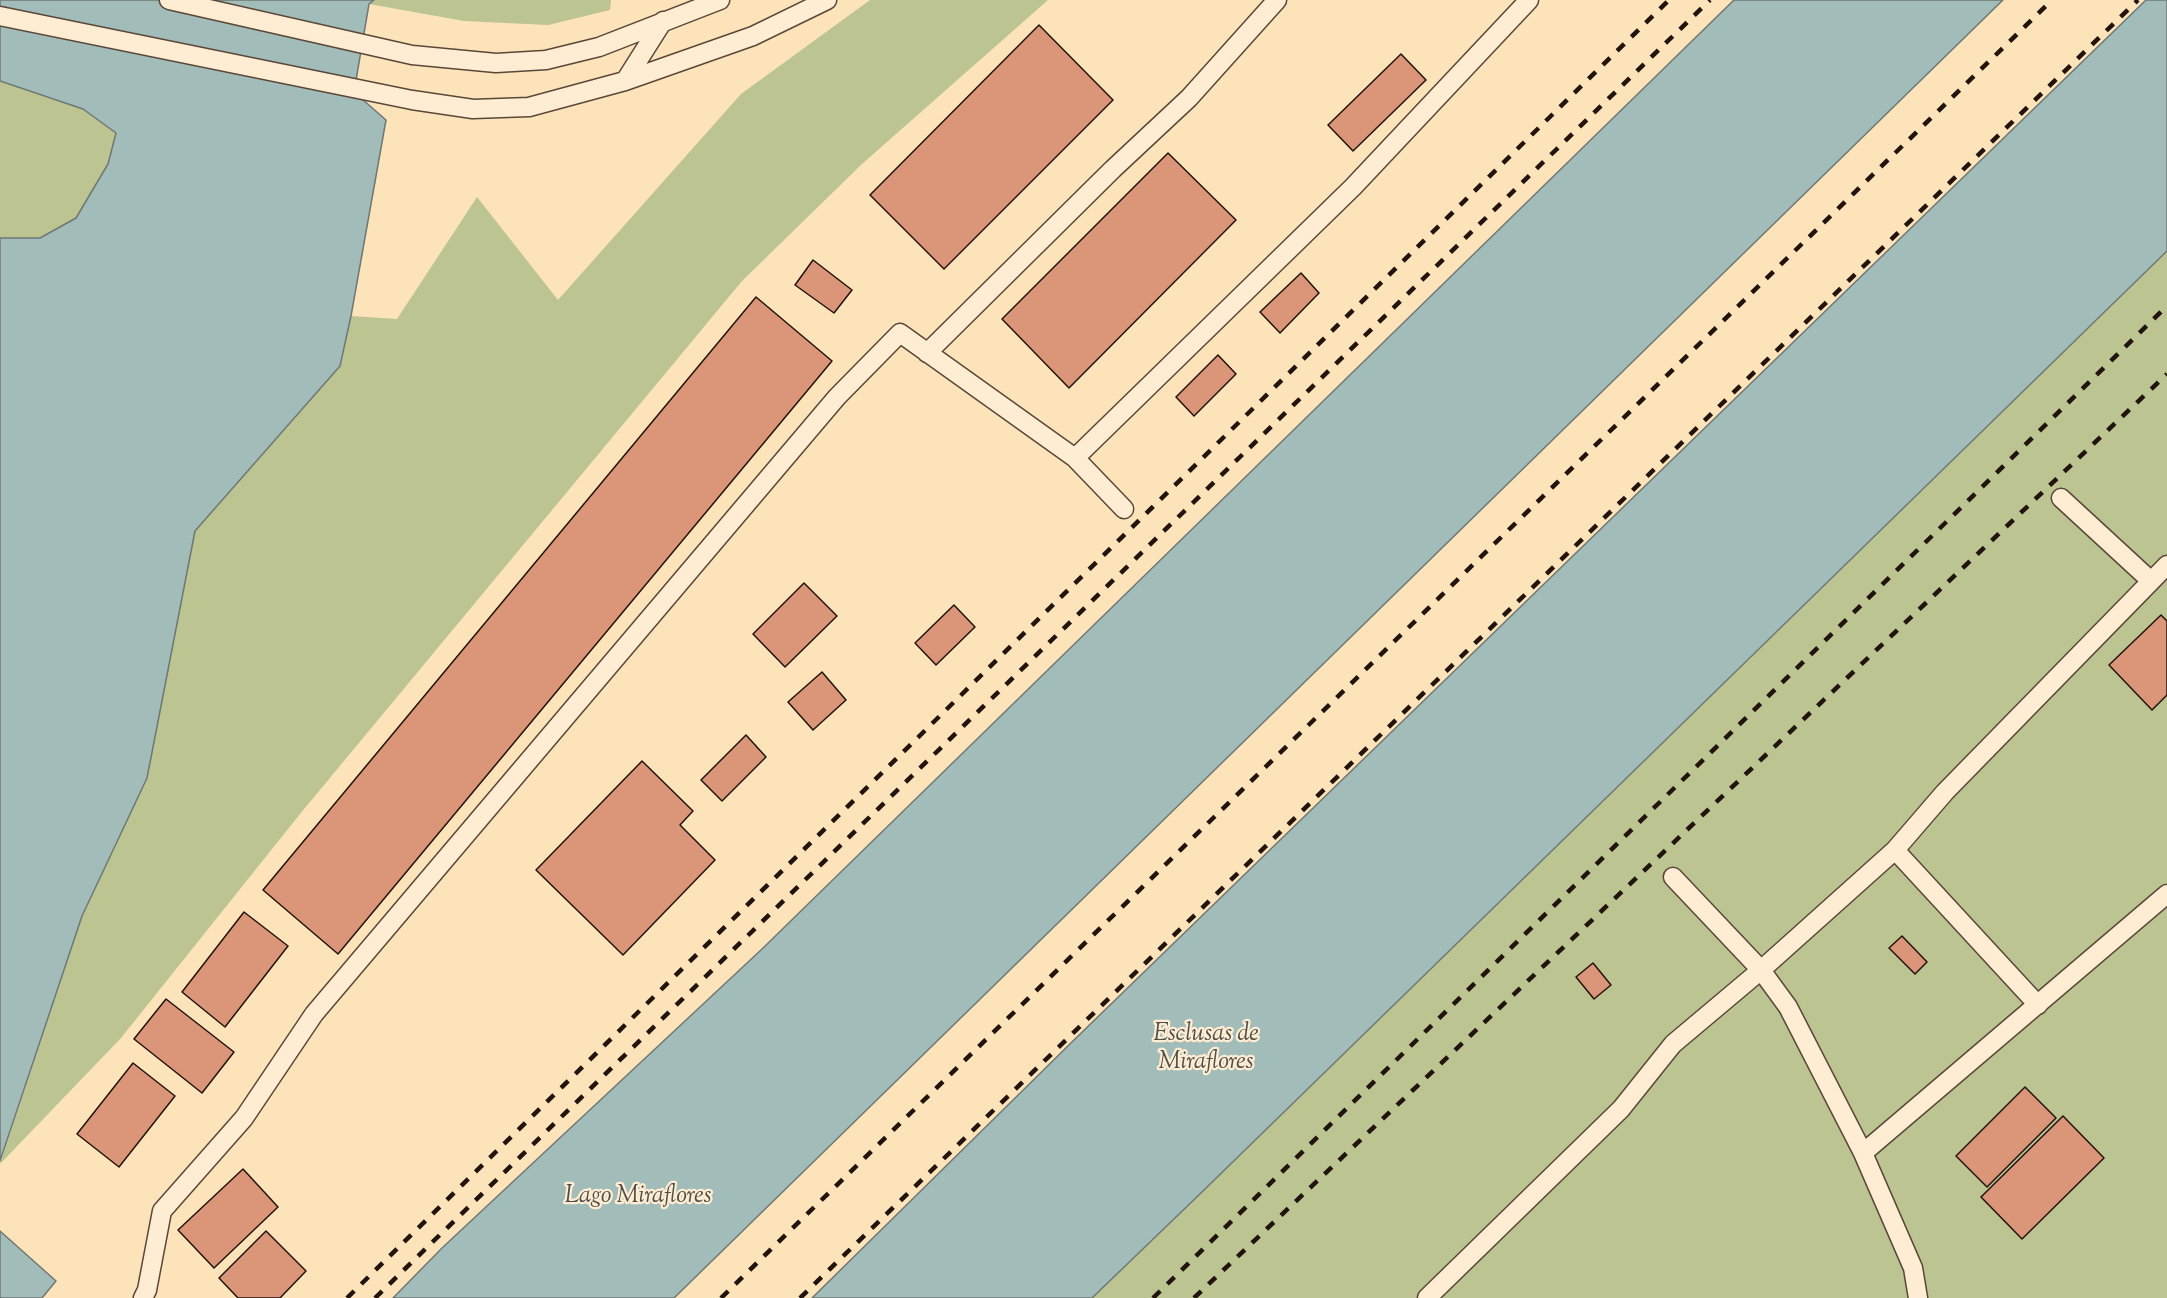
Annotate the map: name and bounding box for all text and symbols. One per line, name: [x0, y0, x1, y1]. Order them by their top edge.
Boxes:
water label: Esclusas de Miraflores: [1153, 1022, 1259, 1078]
water label: Lago Miraflores: [565, 1184, 711, 1212]

